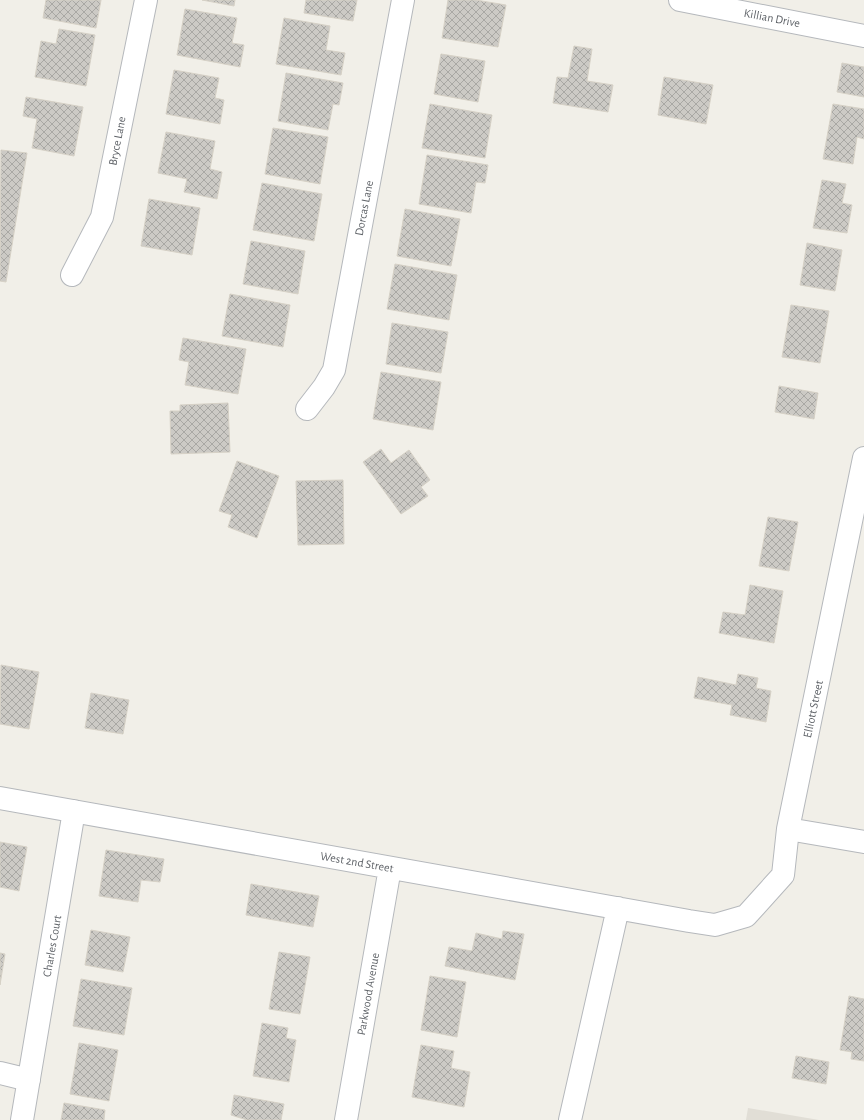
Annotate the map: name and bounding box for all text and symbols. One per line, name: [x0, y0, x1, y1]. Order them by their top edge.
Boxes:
street label: Killian Drive: [743, 7, 801, 29]
street label: Bryce Lane: [106, 116, 129, 167]
street label: Dorcas Lane: [353, 179, 375, 237]
street label: Elliott Street: [801, 679, 825, 739]
street label: West 2nd Street: [319, 850, 395, 874]
street label: Charles Court: [41, 914, 63, 978]
street label: Parkwood Avenue: [355, 952, 381, 1036]

